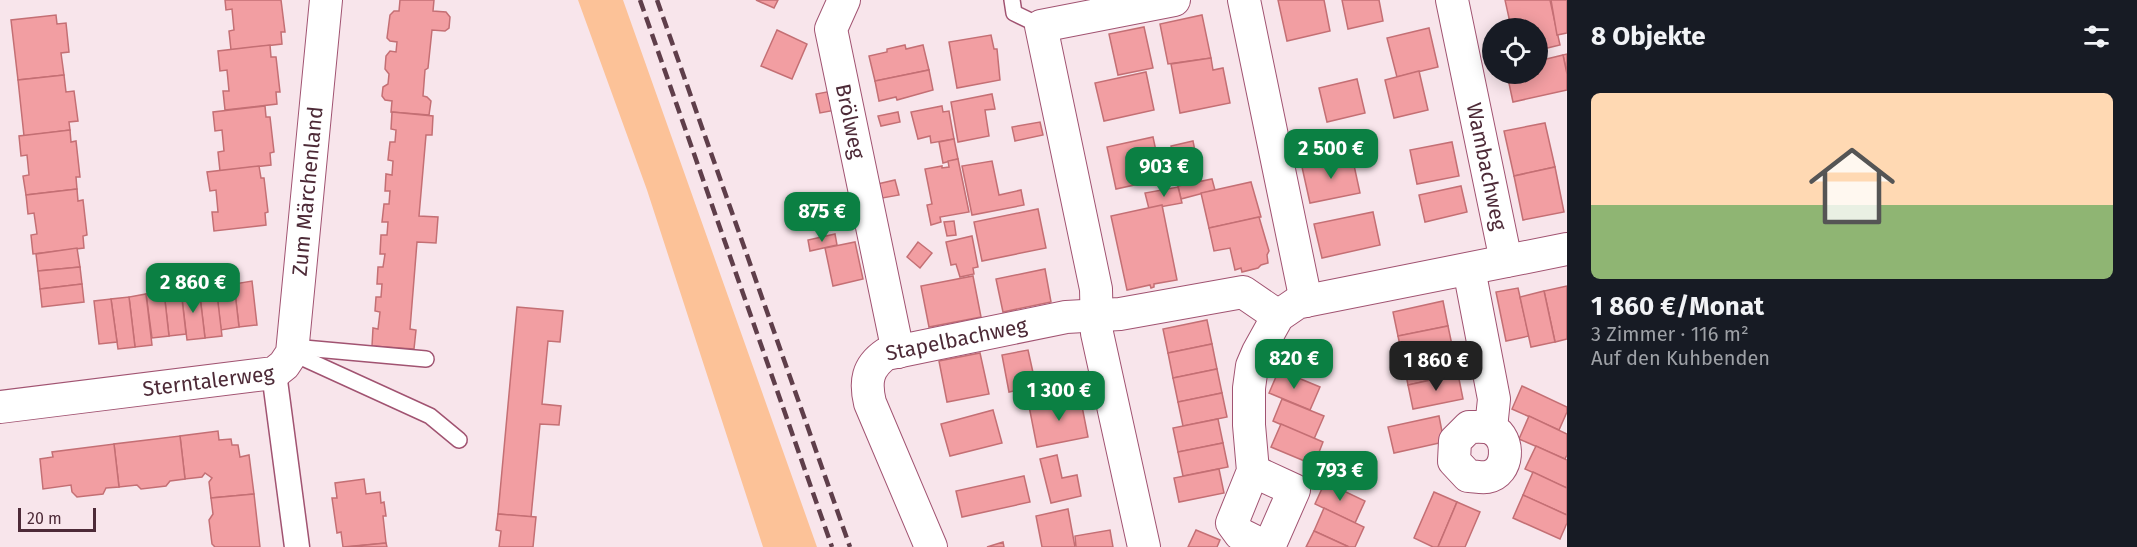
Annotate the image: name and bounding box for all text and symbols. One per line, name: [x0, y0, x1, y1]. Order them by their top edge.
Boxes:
map controls: [1482, 18, 1548, 84]
button: locate: [1482, 18, 1548, 84]
icon: filters: [2080, 20, 2113, 53]
text: 8 Objekte: [1591, 21, 1706, 52]
street label: Brölweg: [830, 81, 871, 161]
street label: Wambachweg: [1461, 100, 1512, 233]
street label: Zum Märchenland: [287, 105, 329, 277]
pin: 2 500 €: [1276, 129, 1386, 180]
icon: home: [1798, 132, 1906, 240]
text: 2 500 €: [1298, 136, 1364, 160]
pin: 903 €: [1122, 147, 1206, 198]
text: 903 €: [1139, 154, 1189, 178]
pin: 875 €: [780, 192, 864, 243]
text: 875 €: [798, 199, 846, 223]
pin: 2 860 €: [138, 263, 248, 314]
text: 2 860 €: [160, 270, 226, 294]
text: 1 860 €/Monat: [1591, 291, 1764, 322]
street label: Stapelbachweg: [883, 312, 1030, 367]
text: 3 Zimmer · 116 m²: [1591, 322, 1749, 346]
pin: 820 €: [1252, 339, 1336, 390]
pin: 1 860 €: [1381, 341, 1491, 392]
text: 820 €: [1269, 346, 1319, 370]
text: Auf den Kuhbenden: [1591, 346, 1770, 370]
text: 1 860 €: [1403, 348, 1469, 372]
street label: Sterntalerweg: [141, 360, 276, 402]
pin: 1 300 €: [1004, 371, 1114, 422]
text: 1 300 €: [1027, 378, 1091, 402]
pin: 793 €: [1298, 451, 1382, 502]
text: 793 €: [1317, 458, 1363, 482]
scale bar: [18, 505, 96, 532]
text: 20 m: [27, 509, 62, 528]

